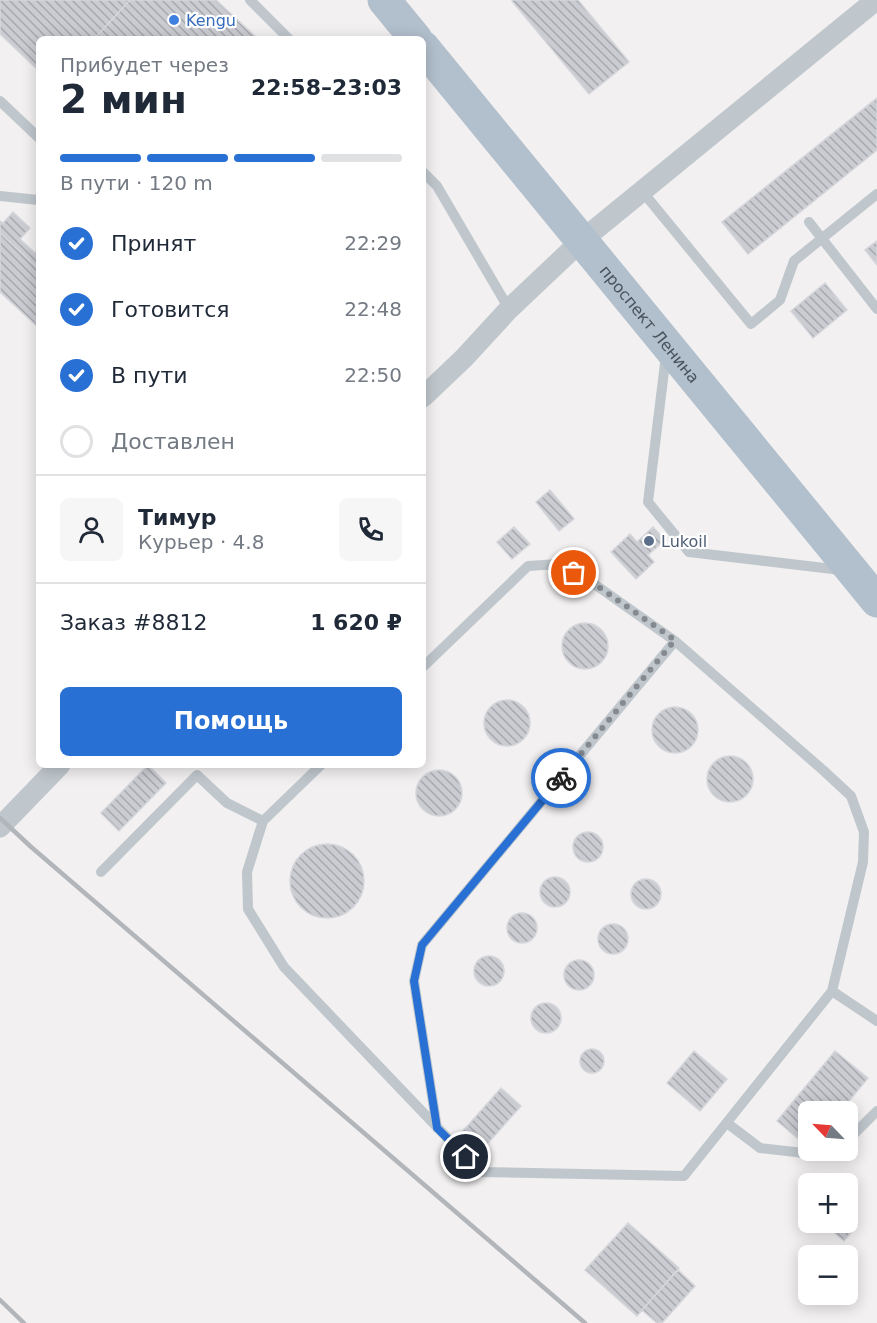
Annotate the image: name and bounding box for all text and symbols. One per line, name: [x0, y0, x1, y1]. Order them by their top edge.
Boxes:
place label: Kengu: [186, 11, 236, 30]
marker: Kengu: [167, 13, 181, 27]
text: Прибудет через: [60, 53, 229, 77]
text: 22:58–23:03: [251, 75, 402, 100]
text: 2 мин: [60, 77, 187, 122]
text: В пути · 120 m: [60, 171, 213, 195]
icon: check: [60, 227, 93, 260]
text: Принят: [111, 231, 196, 256]
text: 22:29: [344, 231, 402, 255]
street label: проспект Ленина: [596, 261, 704, 387]
icon: check: [60, 293, 93, 326]
text: Готовится: [111, 297, 230, 322]
text: 22:48: [344, 297, 402, 321]
icon: check: [60, 359, 93, 392]
text: В пути: [111, 363, 188, 388]
text: 22:50: [344, 363, 402, 387]
text: Доставлен: [111, 429, 235, 454]
button: person: [60, 498, 123, 561]
button: phone: [339, 498, 402, 561]
text: Тимур: [138, 505, 217, 530]
text: Курьер · 4.8: [138, 530, 264, 554]
place label: Lukoil: [661, 532, 707, 551]
marker: Lukoil: [642, 534, 656, 548]
pin: [548, 547, 599, 598]
icon: bag: [557, 556, 590, 589]
text: Заказ #8812: [60, 610, 207, 635]
text: 1 620 ₽: [310, 610, 402, 635]
button: Помощь: [60, 687, 402, 756]
courier: [531, 748, 591, 808]
icon: bike: [545, 762, 578, 795]
north arrow: [798, 1101, 858, 1161]
map controls: [798, 1101, 858, 1305]
pin: [440, 1131, 491, 1182]
icon: home: [449, 1140, 482, 1173]
button: +: [798, 1173, 858, 1233]
button: −: [798, 1245, 858, 1305]

